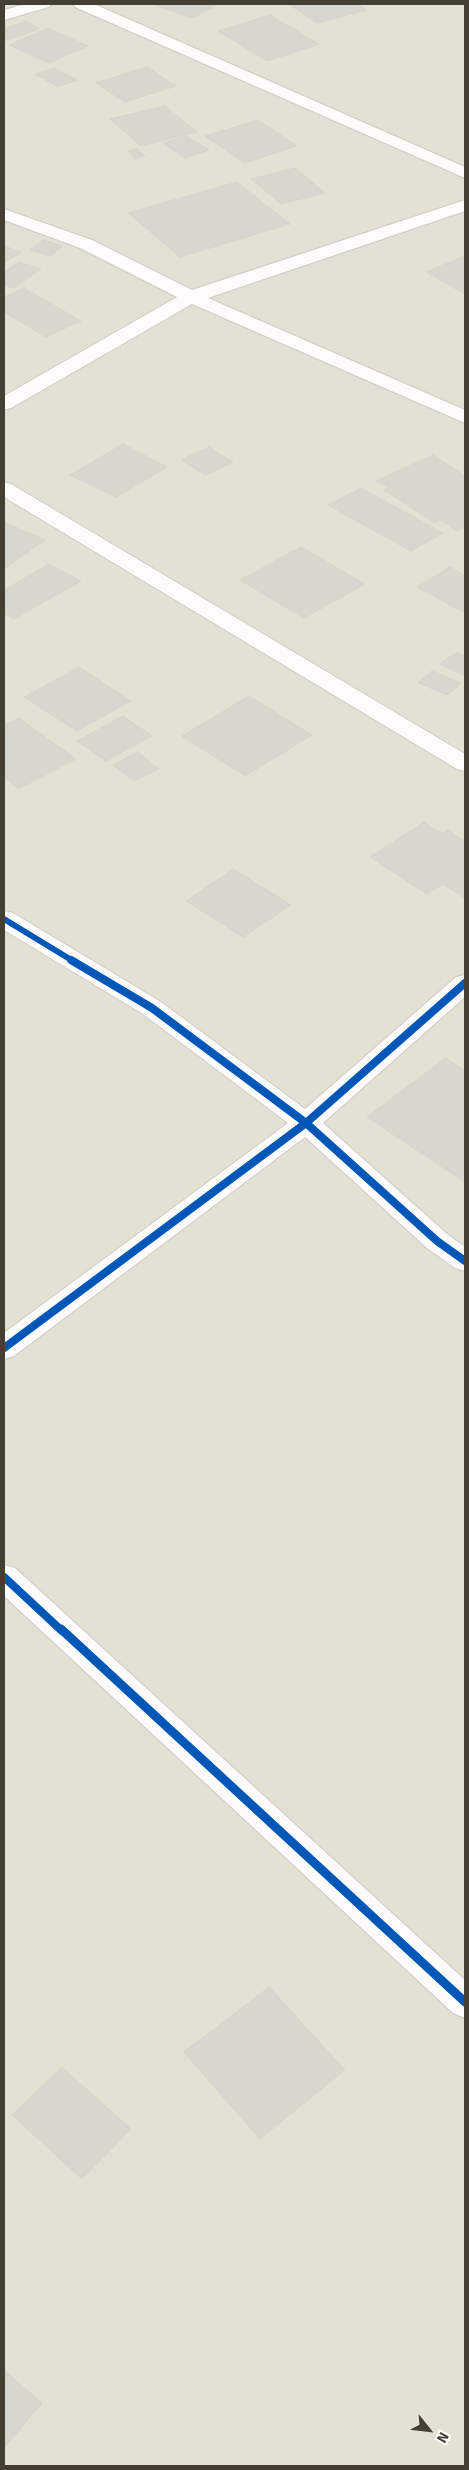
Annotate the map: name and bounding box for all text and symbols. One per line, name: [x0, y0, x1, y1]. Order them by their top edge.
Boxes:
north arrow: [404, 2405, 454, 2455]
text: N: [433, 2429, 452, 2446]

